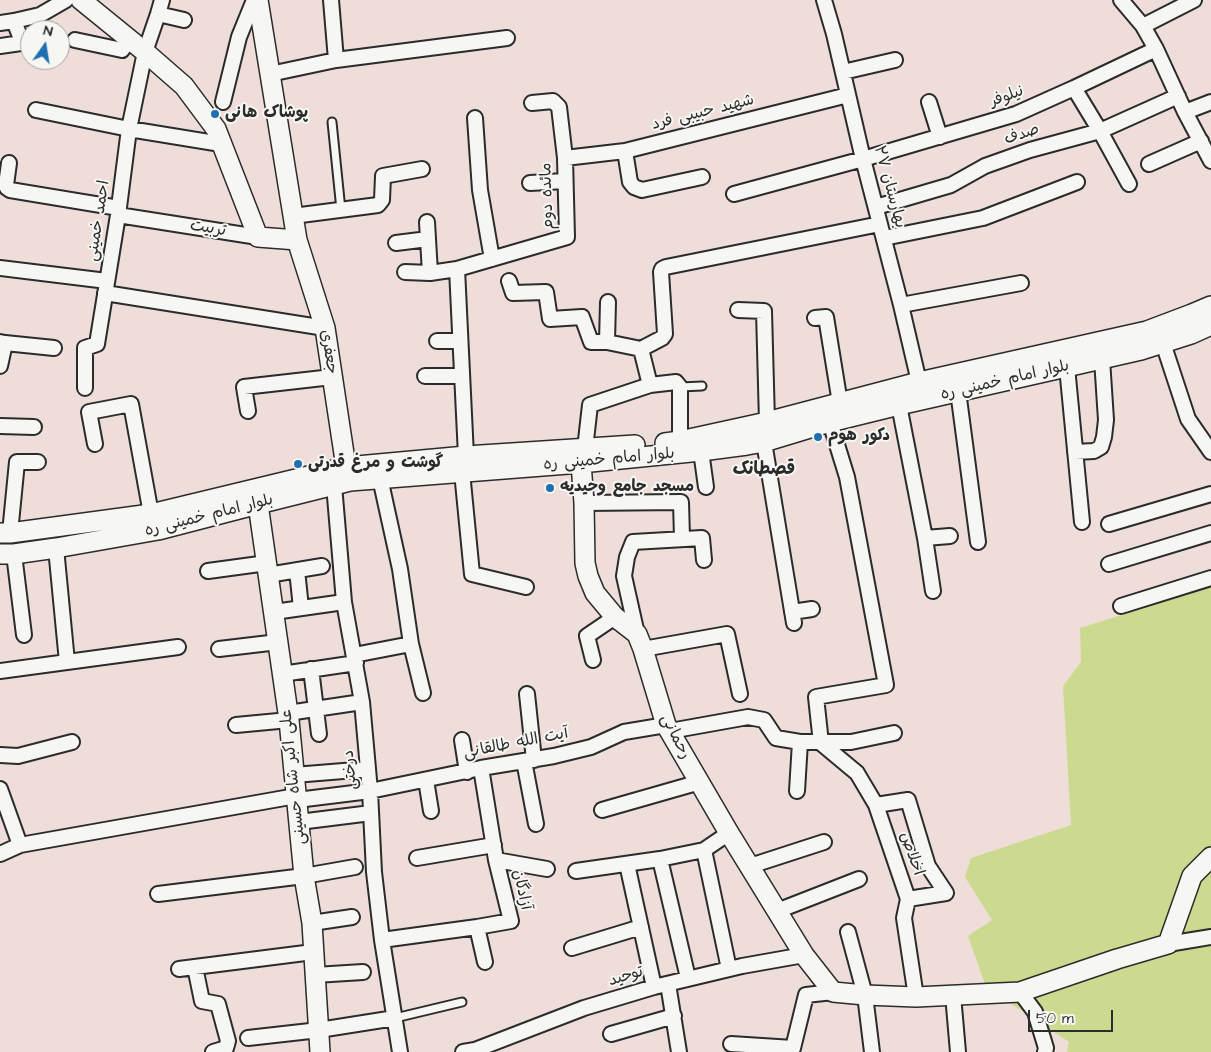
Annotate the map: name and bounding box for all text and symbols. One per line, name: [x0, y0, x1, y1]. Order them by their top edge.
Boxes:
north arrow: [20, 20, 70, 70]
text: N: [42, 21, 55, 42]
street label: نیلوفر: [987, 82, 1027, 112]
street label: شهید حبیبی فرد: [650, 91, 756, 135]
place label: پوشاک هانی: [225, 104, 308, 124]
marker: پوشاک هانی: [209, 108, 221, 120]
street label: صدف: [1002, 120, 1042, 150]
street label: بهارستان ۲۷: [869, 144, 909, 230]
street label: مائده دوم: [537, 162, 559, 230]
street label: احمد خمینی: [83, 179, 115, 263]
street label: تربیت: [189, 217, 227, 241]
street label: جعفری: [315, 329, 341, 375]
street label: بلوار امام خمینی ره: [939, 357, 1071, 405]
place label: دکور هوم: [828, 427, 890, 447]
marker: دکور هوم: [812, 431, 824, 443]
street label: بلوار امام خمینی ره: [543, 445, 675, 475]
place label: گوشت و مرغ قدرتی: [308, 454, 443, 474]
marker: گوشت و مرغ قدرتی: [292, 458, 304, 470]
district label: قصطانک: [733, 459, 795, 481]
place label: مسجد جامع وحیدیه: [560, 478, 694, 498]
marker: مسجد جامع وحیدیه: [544, 482, 556, 494]
street label: بلوار امام خمینی ره: [143, 491, 275, 541]
street label: علی اکبر شاه حسینی: [277, 708, 311, 846]
street label: رحمانی: [656, 711, 694, 763]
street label: آیت الله طالقانی: [462, 724, 570, 764]
street label: درختی: [340, 749, 362, 791]
street label: اخلاص: [895, 830, 927, 878]
street label: آزادگان: [507, 868, 535, 912]
street label: توحید: [606, 963, 646, 991]
scale bar: [1031, 1000, 1116, 1032]
text: 50 m: [1036, 1008, 1074, 1029]

